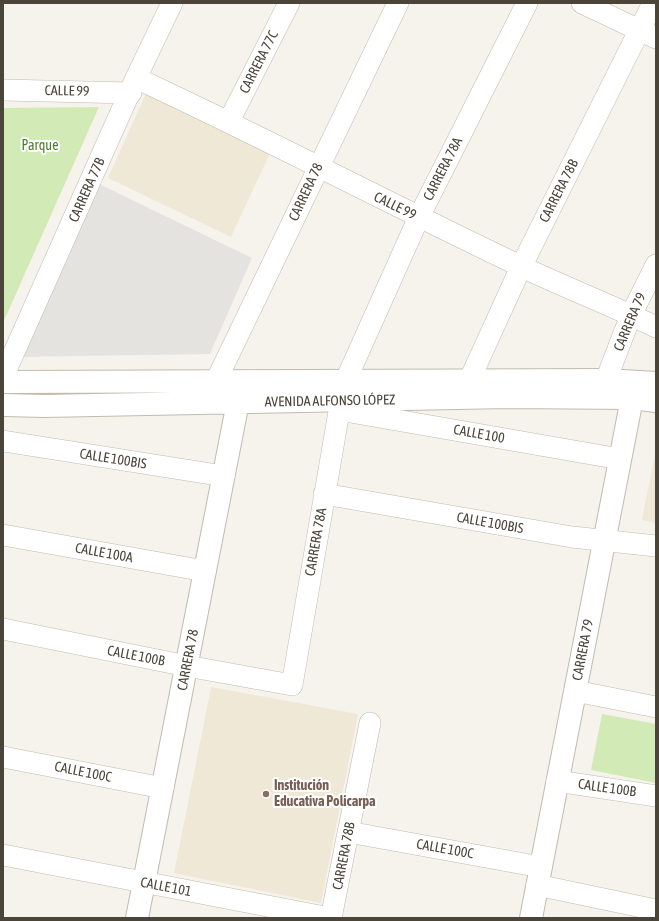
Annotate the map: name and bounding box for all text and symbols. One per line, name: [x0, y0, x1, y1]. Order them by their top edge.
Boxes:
street label: CARRERA 77C: [236, 28, 282, 96]
street label: CALLE 99: [44, 82, 90, 100]
street label: CARRERA 78A: [420, 134, 466, 204]
park label: Parque: [22, 138, 58, 154]
street label: CARRERA 77B: [65, 155, 109, 225]
street label: CARRERA 78B: [536, 157, 582, 225]
street label: CARRERA 78: [285, 160, 327, 224]
street label: CALLE 99: [371, 189, 419, 223]
street label: CARRERA 79: [610, 290, 650, 354]
street label: AVENIDA ALFONSO LÓPEZ: [265, 391, 395, 411]
street label: CALLE 100: [452, 421, 506, 447]
street label: CALLE 100BIS: [78, 445, 148, 473]
street label: CARRERA 78A: [302, 507, 330, 577]
street label: CALLE 100BIS: [455, 509, 525, 537]
street label: CALLE 100A: [74, 540, 134, 566]
street label: CARRERA 79: [569, 618, 597, 682]
street label: CARRERA 78: [174, 628, 202, 692]
street label: CALLE 100B: [106, 642, 166, 670]
street label: CALLE 100C: [53, 758, 113, 786]
street label: CALLE 100B: [577, 776, 637, 800]
place label: Institución Educativa Policarpa: [274, 778, 376, 810]
marker: Institución Educativa Policarpa: [261, 789, 271, 799]
street label: CARRERA 78B: [329, 821, 359, 891]
street label: CALLE 100C: [415, 836, 475, 862]
street label: CALLE 101: [139, 874, 193, 900]

